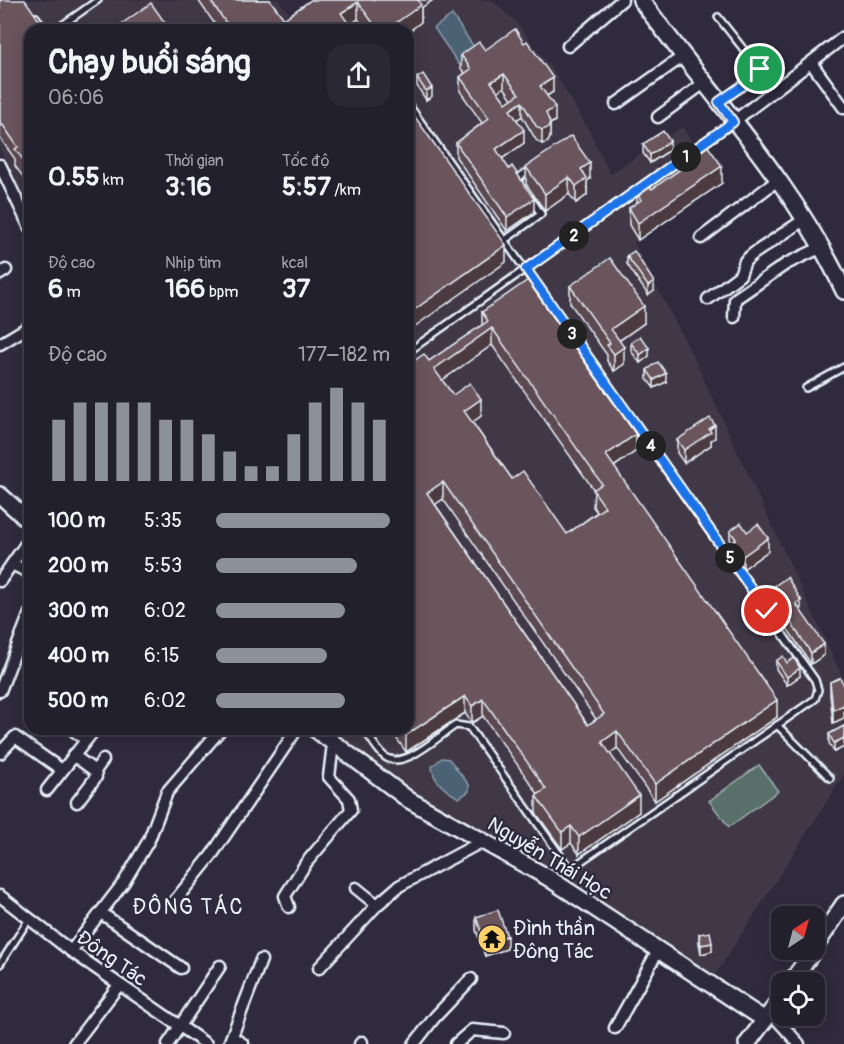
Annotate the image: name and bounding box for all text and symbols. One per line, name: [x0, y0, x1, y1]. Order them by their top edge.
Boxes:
text: Chạy buổi sáng: [48, 42, 251, 83]
pin: [734, 43, 785, 94]
button: share: [327, 44, 390, 107]
icon: arrive: [743, 52, 776, 85]
text: 06:06: [48, 85, 104, 110]
pin: 1: [671, 142, 701, 172]
text: 1: [683, 147, 689, 167]
text: Thời gian: [165, 151, 224, 171]
text: Tốc độ: [282, 151, 330, 171]
text: 0.55: [48, 161, 100, 193]
text: km: [100, 170, 124, 190]
text: 3:16: [165, 171, 212, 203]
text: 5:57: [282, 171, 331, 203]
text: /km: [331, 180, 361, 200]
pin: 2: [559, 221, 589, 251]
text: 2: [570, 226, 578, 246]
text: Độ cao: [48, 253, 95, 273]
text: Nhịp tim: [165, 253, 221, 273]
text: kcal: [282, 253, 308, 273]
text: 6: [48, 273, 63, 305]
text: 166: [165, 273, 205, 305]
text: 37: [282, 273, 310, 305]
text: m: [63, 282, 81, 302]
text: bpm: [205, 282, 239, 302]
pin: 3: [557, 319, 587, 349]
text: 3: [568, 324, 576, 344]
text: Độ cao: [48, 342, 107, 367]
text: 177–182 m: [298, 342, 390, 367]
pin: 4: [636, 431, 666, 461]
text: 4: [646, 436, 656, 456]
text: 100 m: [48, 508, 105, 533]
text: 5:35: [144, 508, 182, 533]
pin: 5: [715, 543, 745, 573]
text: 5: [726, 548, 734, 568]
text: 200 m: [48, 553, 109, 578]
text: 5:53: [144, 553, 182, 578]
pin: [741, 585, 792, 636]
icon: check: [750, 594, 783, 627]
text: 300 m: [48, 598, 109, 623]
text: 6:02: [144, 598, 186, 623]
text: 400 m: [48, 643, 109, 668]
text: 6:15: [144, 643, 180, 668]
text: 500 m: [48, 688, 108, 713]
text: 6:02: [144, 688, 186, 713]
street label: Nguyễn Thái Học: [483, 811, 617, 905]
district label: ĐÔNG TÁC: [132, 893, 244, 921]
north arrow: [771, 906, 825, 960]
map controls: [771, 906, 825, 1026]
place label: Đình thần Đông Tác: [513, 916, 595, 964]
temple icon: Đình thần Đông Tác: [476, 923, 508, 955]
street label: Đông Tác: [71, 925, 152, 992]
button: locate: [771, 972, 825, 1026]

